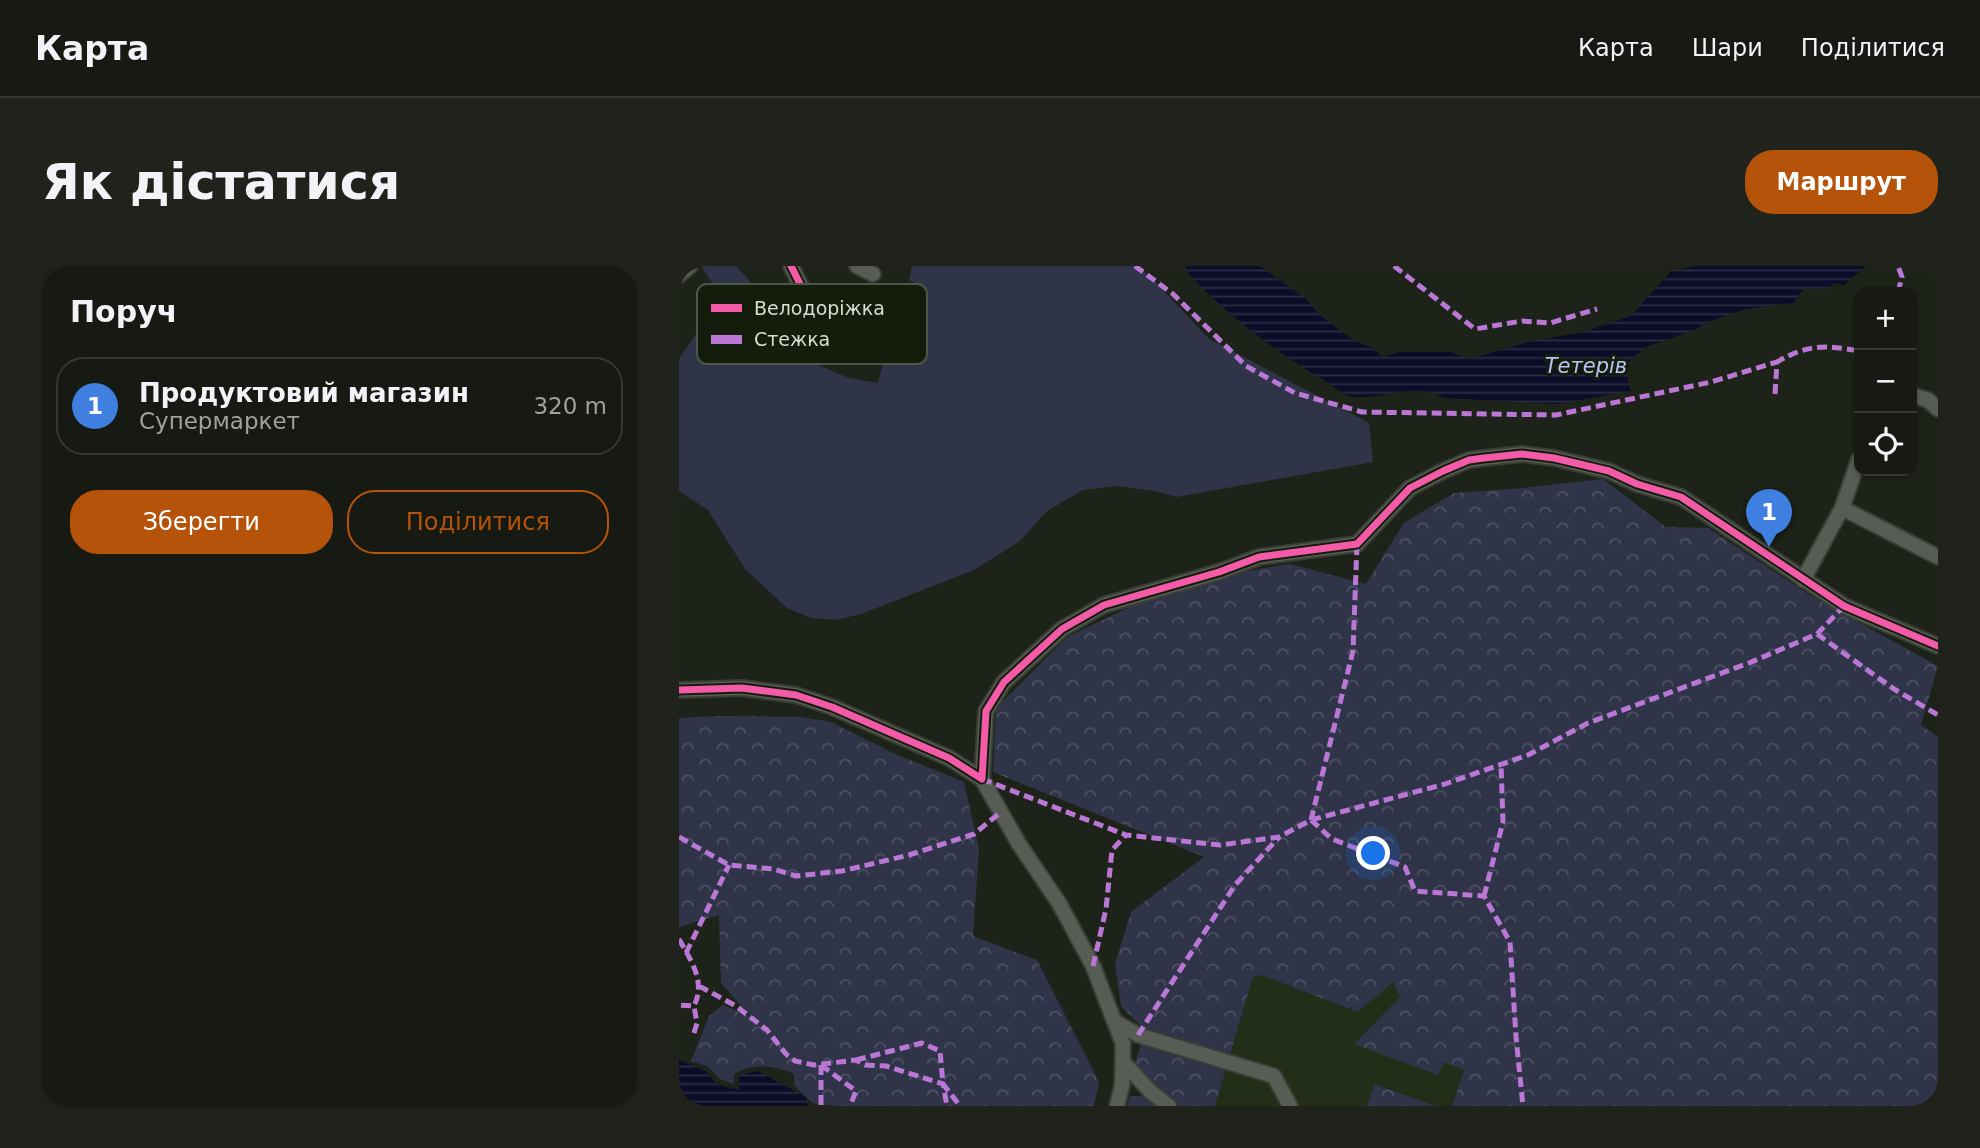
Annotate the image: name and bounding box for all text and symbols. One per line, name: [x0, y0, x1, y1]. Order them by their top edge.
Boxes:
text: Карта: [35, 29, 149, 68]
text: Карта: [1578, 34, 1654, 62]
text: Шари: [1692, 34, 1763, 62]
text: Поділитися: [1801, 34, 1945, 62]
button: Маршрут: [1745, 150, 1938, 214]
text: Як дістатися: [42, 154, 400, 211]
legend: [697, 284, 927, 364]
map controls: [1854, 287, 1917, 476]
button: +: [1854, 287, 1917, 350]
text: Поруч: [70, 294, 177, 329]
text: Велодоріжка: [754, 297, 885, 319]
text: Стежка: [754, 328, 830, 350]
button: −: [1854, 350, 1917, 413]
water label: Тетерів: [1545, 354, 1627, 378]
text: Продуктовий магазин: [139, 378, 469, 408]
text: 1: [87, 393, 103, 419]
text: 320 m: [533, 393, 607, 419]
text: Супермаркет: [139, 408, 300, 434]
button: locate: [1854, 413, 1917, 476]
pin: 1: [1746, 489, 1792, 547]
button: Зберегти: [70, 490, 333, 554]
button: Поділитися: [347, 490, 609, 554]
your location: [1356, 836, 1390, 870]

